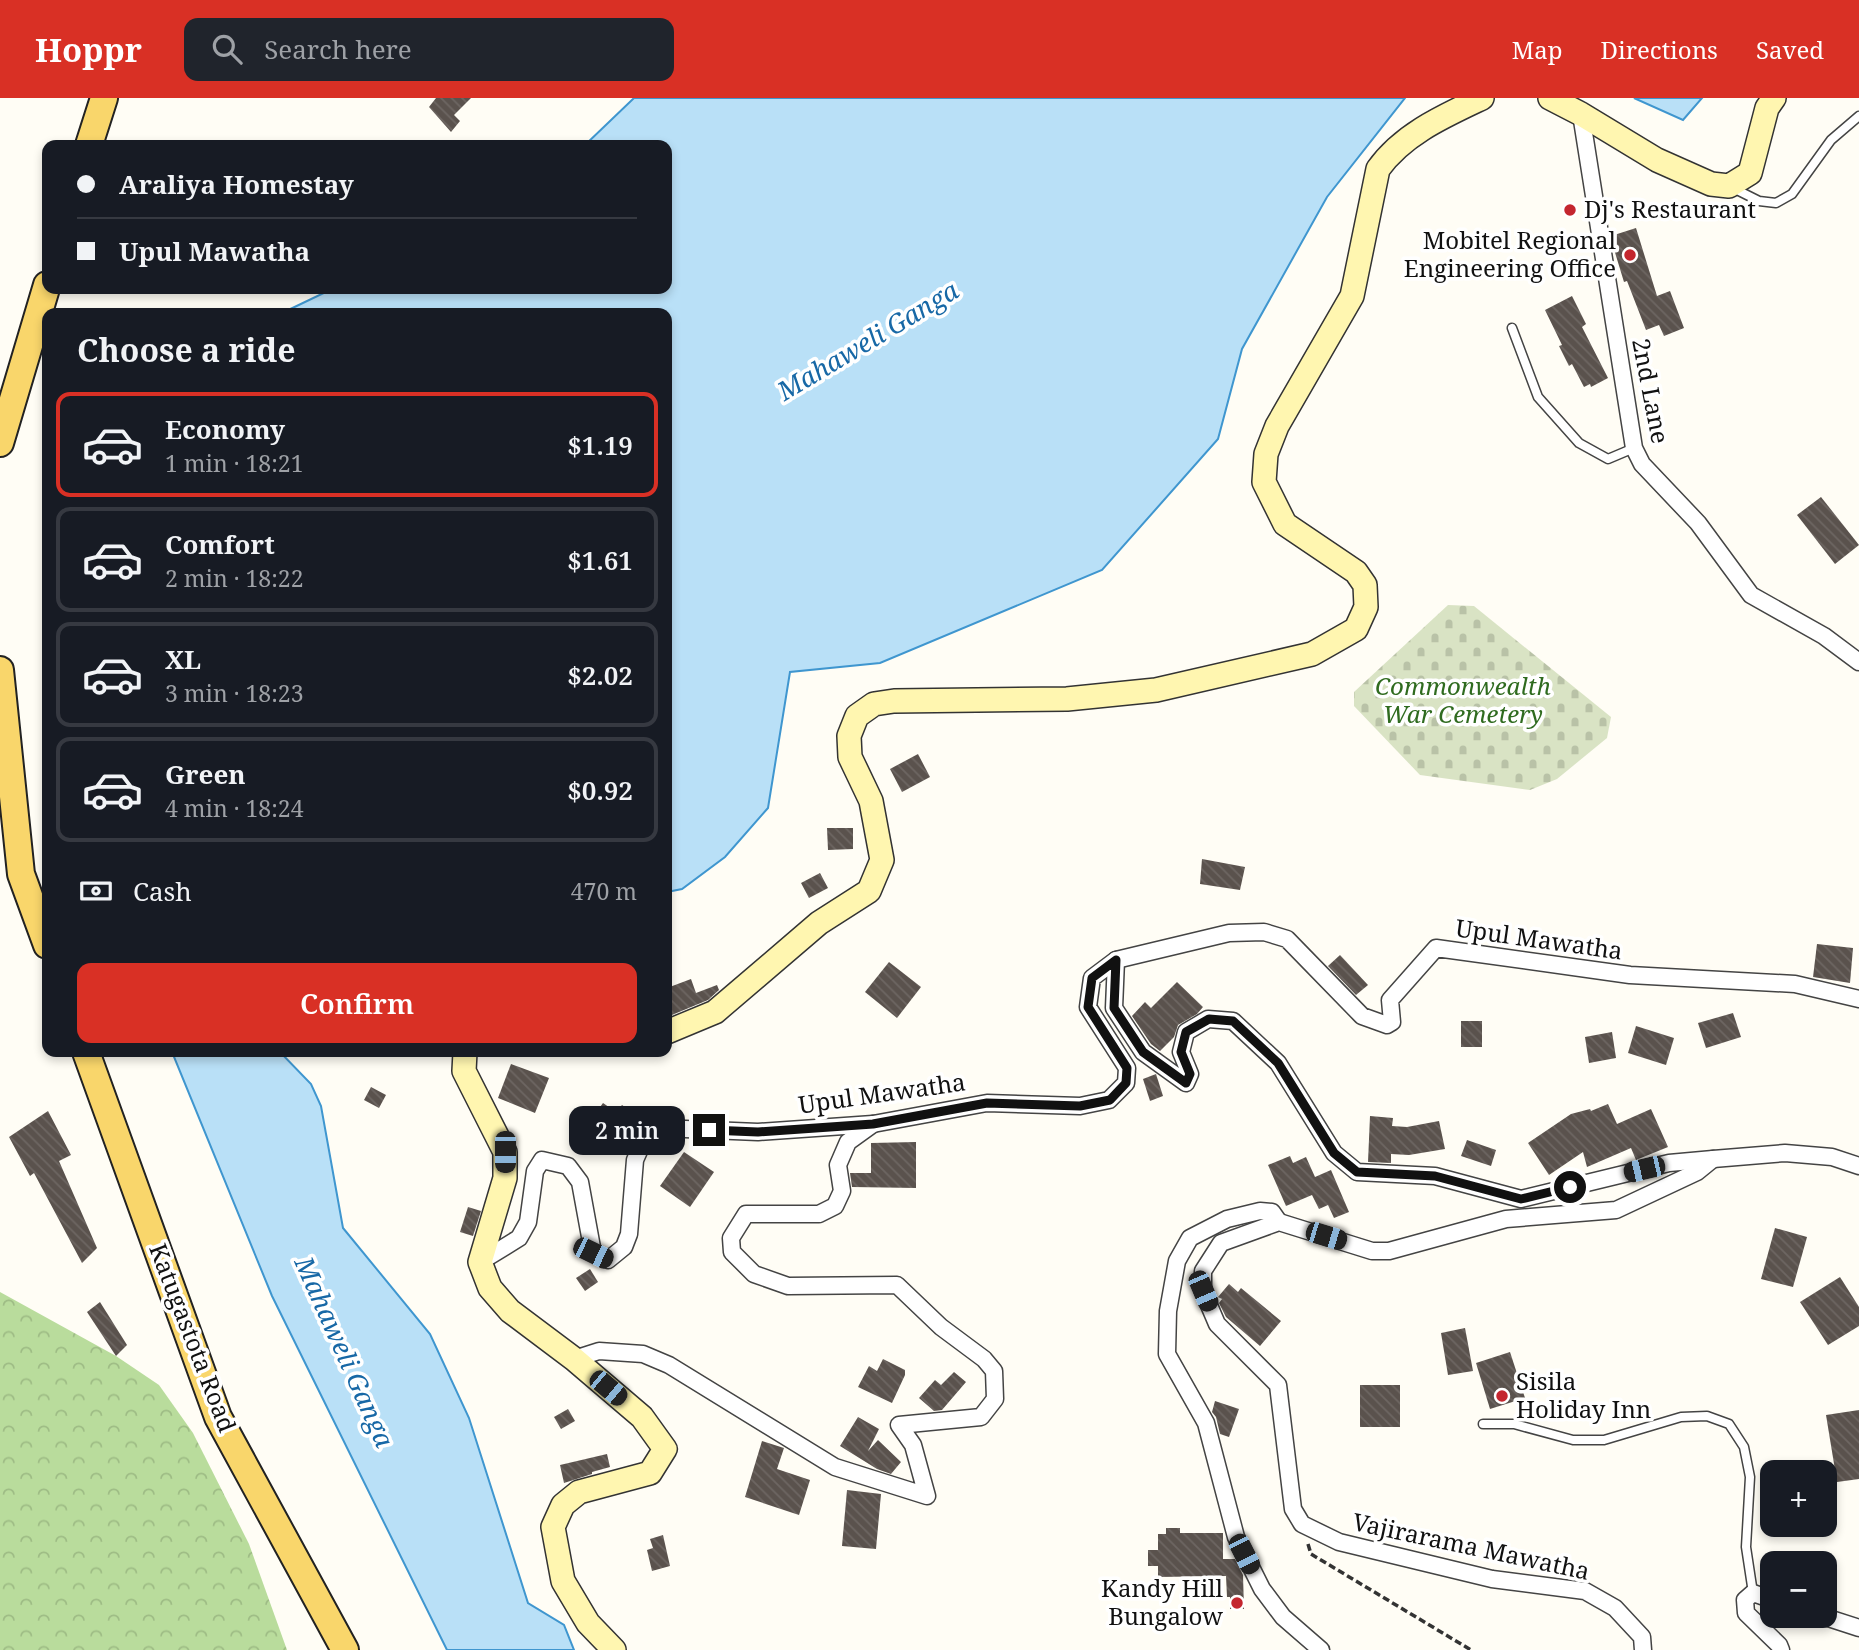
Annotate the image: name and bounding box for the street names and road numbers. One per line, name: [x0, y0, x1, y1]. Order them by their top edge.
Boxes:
street label: 2nd Lane: [1625, 335, 1678, 446]
street label: Upul Mawatha: [1454, 910, 1625, 967]
street label: Upul Mawatha: [796, 1064, 967, 1121]
street label: Katugastota Road: [142, 1238, 245, 1437]
street label: Vajirarama Mawatha: [1350, 1504, 1593, 1587]

